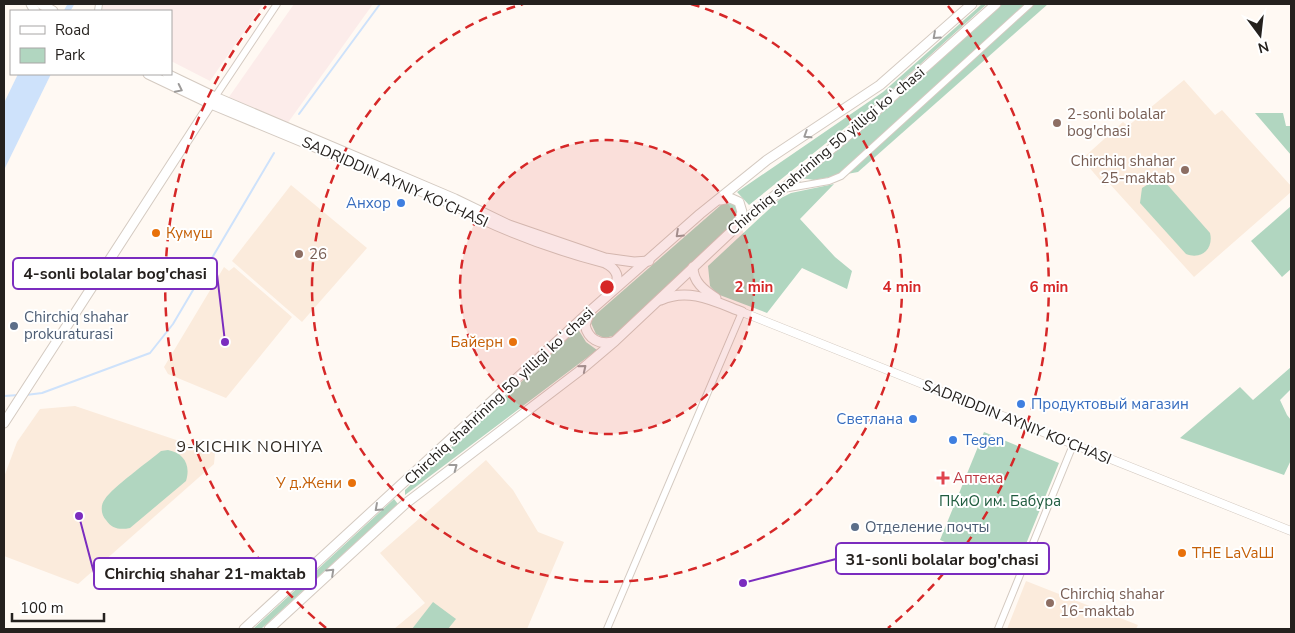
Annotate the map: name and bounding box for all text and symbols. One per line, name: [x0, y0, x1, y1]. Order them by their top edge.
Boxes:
legend: [10, 10, 172, 75]
north arrow: [1235, 10, 1285, 60]
text: Road: [55, 20, 90, 40]
one-way arrow: [932, 30, 941, 39]
text: N: [1256, 37, 1271, 58]
text: Park: [55, 45, 85, 65]
street label: Chirchiq shahrining 50 yilligi koʻchasi: [723, 62, 929, 240]
one-way arrow: [174, 83, 183, 93]
place label: 2-sonli bolalar bog'chasi: [1067, 104, 1166, 141]
marker: 2-sonli bolalar bog'chasi: [1051, 117, 1063, 129]
one-way arrow: [803, 128, 812, 138]
street label: SADRIDDIN AYNIY KO‘CHASI: [299, 132, 491, 232]
place label: Chirchiq shahar 25-maktab: [1071, 151, 1176, 188]
marker: Chirchiq shahar 25-maktab: [1179, 164, 1191, 176]
place label: Анхор: [346, 193, 391, 213]
marker: Анхор: [395, 197, 407, 209]
place label: Кумуш: [166, 223, 213, 243]
marker: Кумуш: [150, 227, 162, 239]
one-way arrow: [675, 228, 684, 237]
place label: 26: [309, 244, 327, 264]
marker: 26: [293, 248, 305, 260]
callout: 4-sonli bolalar bog'chasi: [13, 258, 217, 289]
text: 4-sonli bolalar bog'chasi: [23, 263, 207, 285]
text: 2 min: [735, 277, 773, 297]
text: 4 min: [883, 277, 921, 297]
text: 6 min: [1030, 277, 1068, 297]
centre of rings: [598, 278, 616, 296]
street label: Chirchiq shahrining 50 yilligi koʻchasi: [400, 303, 598, 489]
place label: Chirchiq shahar prokuraturasi: [24, 307, 129, 344]
marker: Chirchiq shahar prokuraturasi: [8, 320, 20, 332]
place label: Байерн: [450, 332, 503, 352]
marker: Байерн: [507, 336, 519, 348]
one-way arrow: [577, 365, 586, 373]
street label: SADRIDDIN AYNIY KO‘CHASI: [920, 375, 1114, 469]
place label: Продуктовый магазин: [1031, 394, 1189, 414]
marker: Продуктовый магазин: [1015, 398, 1027, 410]
place label: Светлана: [836, 409, 903, 429]
marker: Светлана: [907, 413, 919, 425]
place label: Tegen: [963, 430, 1004, 450]
marker: Tegen: [947, 434, 959, 446]
district label: 9-KICHIK NOHIYA: [176, 436, 324, 458]
one-way arrow: [448, 464, 457, 472]
place label: Аптека: [953, 468, 1003, 488]
marker: Аптека: [937, 472, 949, 484]
place label: У д.Жени: [275, 473, 342, 493]
marker: У д.Жени: [346, 477, 358, 489]
park label: ПКиО им. Бабура: [939, 491, 1061, 511]
one-way arrow: [374, 503, 383, 512]
place label: Отделение почты: [865, 517, 990, 537]
marker: Отделение почты: [849, 521, 861, 533]
callout: 31-sonli bolalar bog'chasi: [836, 543, 1049, 574]
place label: THE LaVaШ: [1192, 543, 1274, 563]
marker: THE LaVaШ: [1176, 547, 1188, 559]
text: 31-sonli bolalar bog'chasi: [845, 549, 1039, 571]
callout: Chirchiq shahar 21-maktab: [94, 558, 316, 589]
text: Chirchiq shahar 21-maktab: [104, 563, 306, 585]
one-way arrow: [325, 569, 334, 578]
place label: Chirchiq shahar 16-maktab: [1060, 584, 1165, 621]
scale bar: [12, 590, 105, 622]
marker: Chirchiq shahar 16-maktab: [1044, 597, 1056, 609]
text: 100 m: [20, 598, 64, 618]

